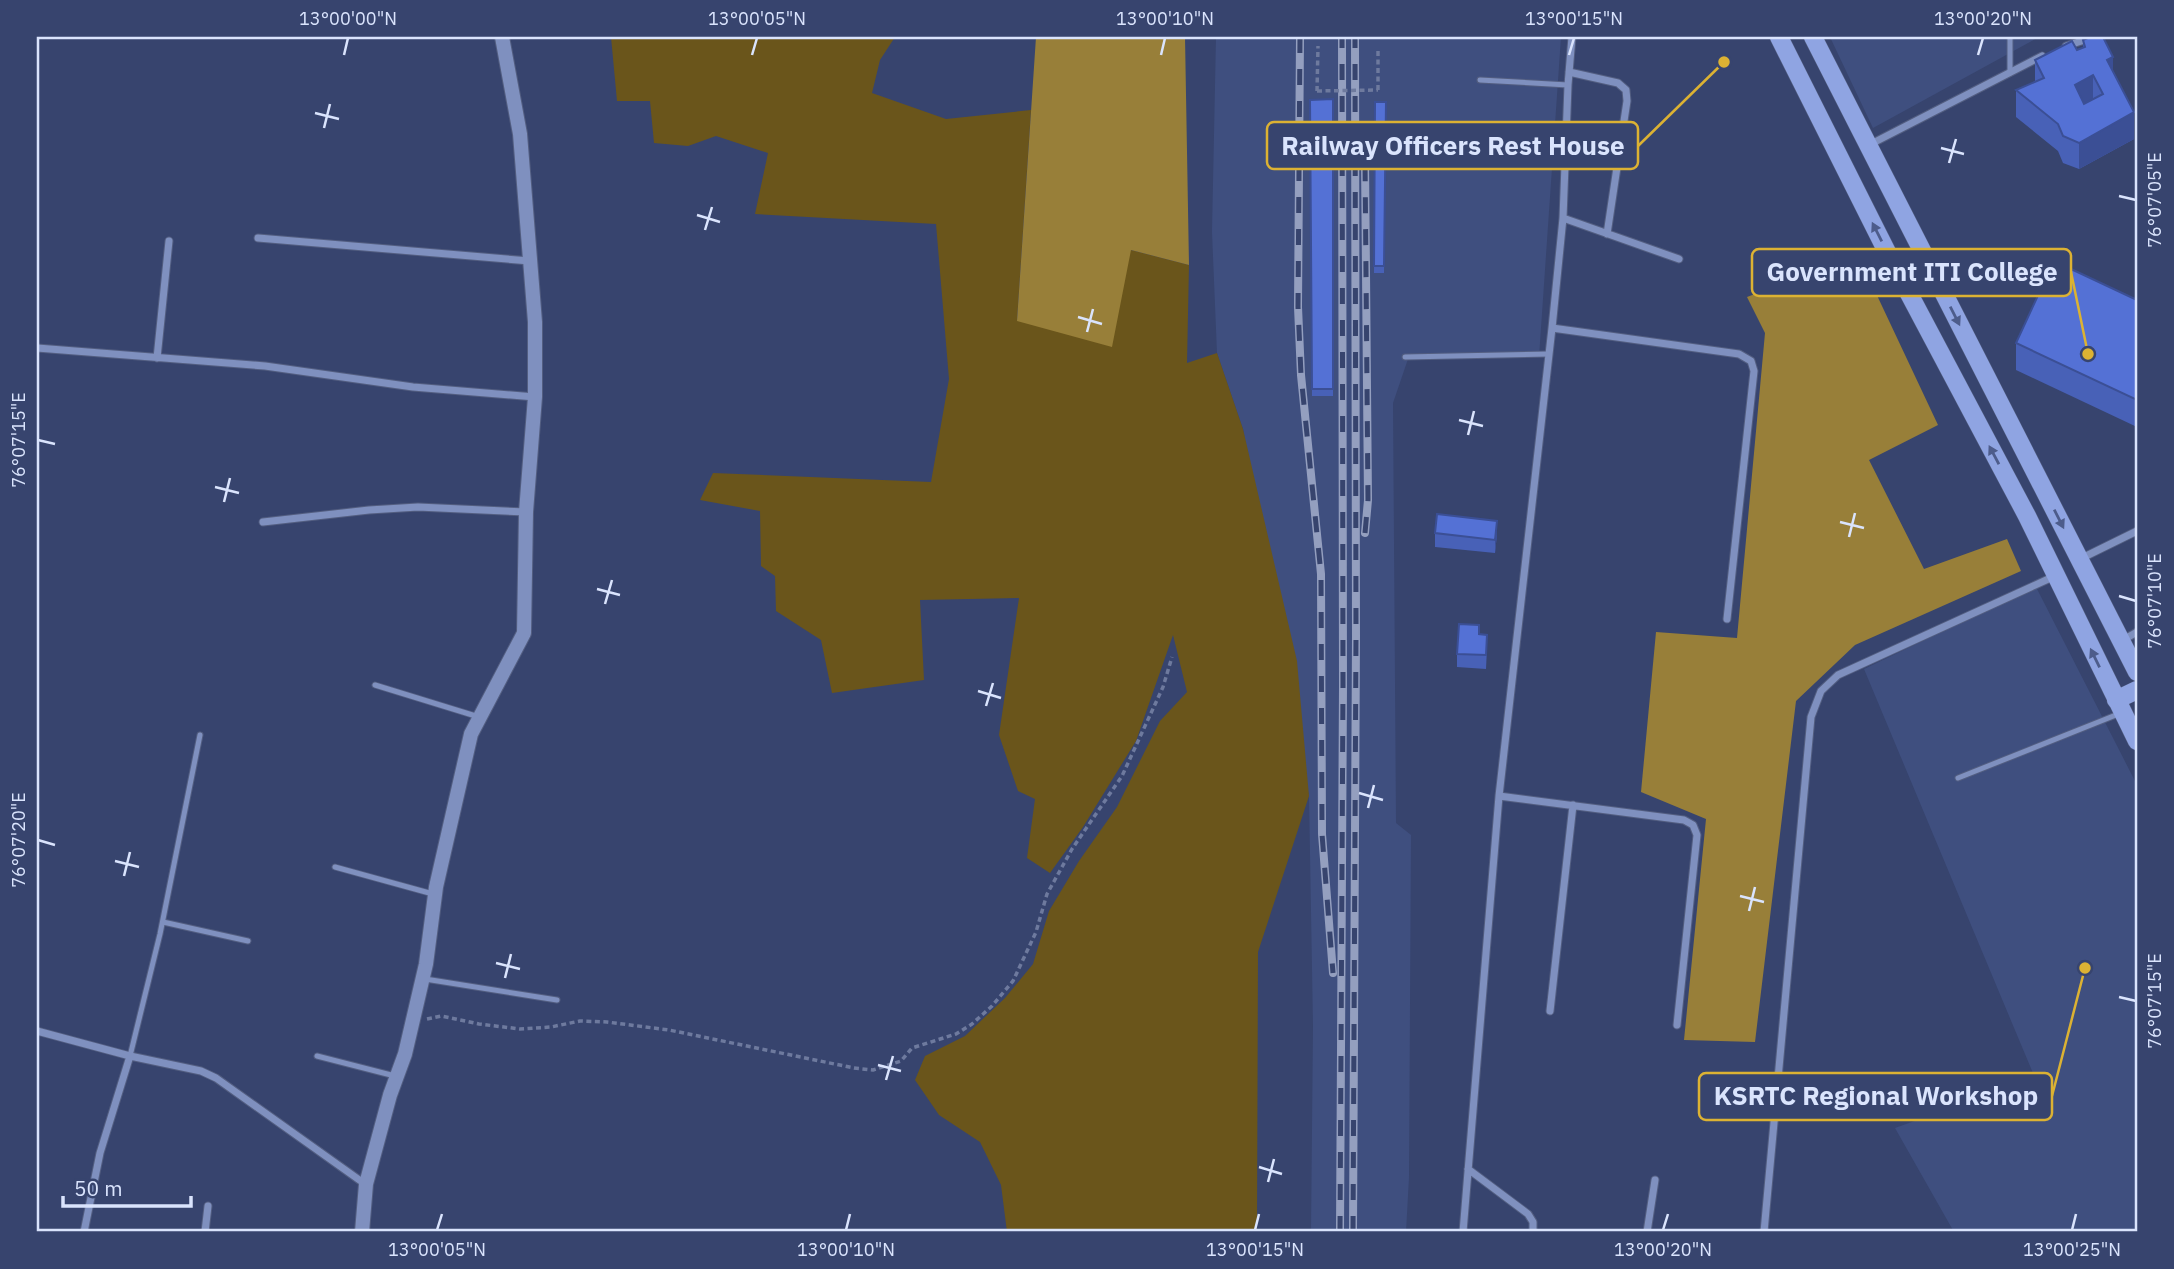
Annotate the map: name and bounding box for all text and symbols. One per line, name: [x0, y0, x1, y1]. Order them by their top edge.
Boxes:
text: 13°00'00"N: [299, 7, 397, 30]
text: 13°00'05"N: [708, 7, 806, 30]
text: 13°00'10"N: [1116, 7, 1214, 30]
text: 13°00'15"N: [1525, 7, 1623, 30]
text: 13°00'20"N: [1934, 7, 2032, 30]
callout: Railway Officers Rest House: [1267, 122, 1638, 169]
text: Railway Officers Rest House: [1281, 128, 1625, 162]
text: 76°07'05"E: [2143, 152, 2166, 248]
one-way arrow: [1871, 222, 1882, 242]
callout: Government ITI College: [1752, 249, 2071, 296]
text: Government ITI College: [1766, 254, 2058, 288]
one-way arrow: [1950, 306, 1961, 326]
text: 76°07'15"E: [7, 392, 30, 488]
one-way arrow: [1988, 445, 2000, 465]
one-way arrow: [2053, 509, 2064, 529]
text: 76°07'10"E: [2143, 553, 2166, 649]
one-way arrow: [2090, 648, 2101, 668]
text: 76°07'20"E: [7, 792, 30, 888]
text: 76°07'15"E: [2143, 953, 2166, 1049]
callout: KSRTC Regional Workshop: [1699, 1073, 2052, 1120]
text: KSRTC Regional Workshop: [1714, 1078, 2038, 1112]
scale bar: [63, 1164, 191, 1208]
text: 50 m: [74, 1174, 123, 1202]
text: 13°00'05"N: [388, 1238, 486, 1261]
text: 13°00'10"N: [797, 1238, 895, 1261]
text: 13°00'15"N: [1206, 1238, 1304, 1261]
text: 13°00'20"N: [1614, 1238, 1712, 1261]
text: 13°00'25"N: [2023, 1238, 2121, 1261]

